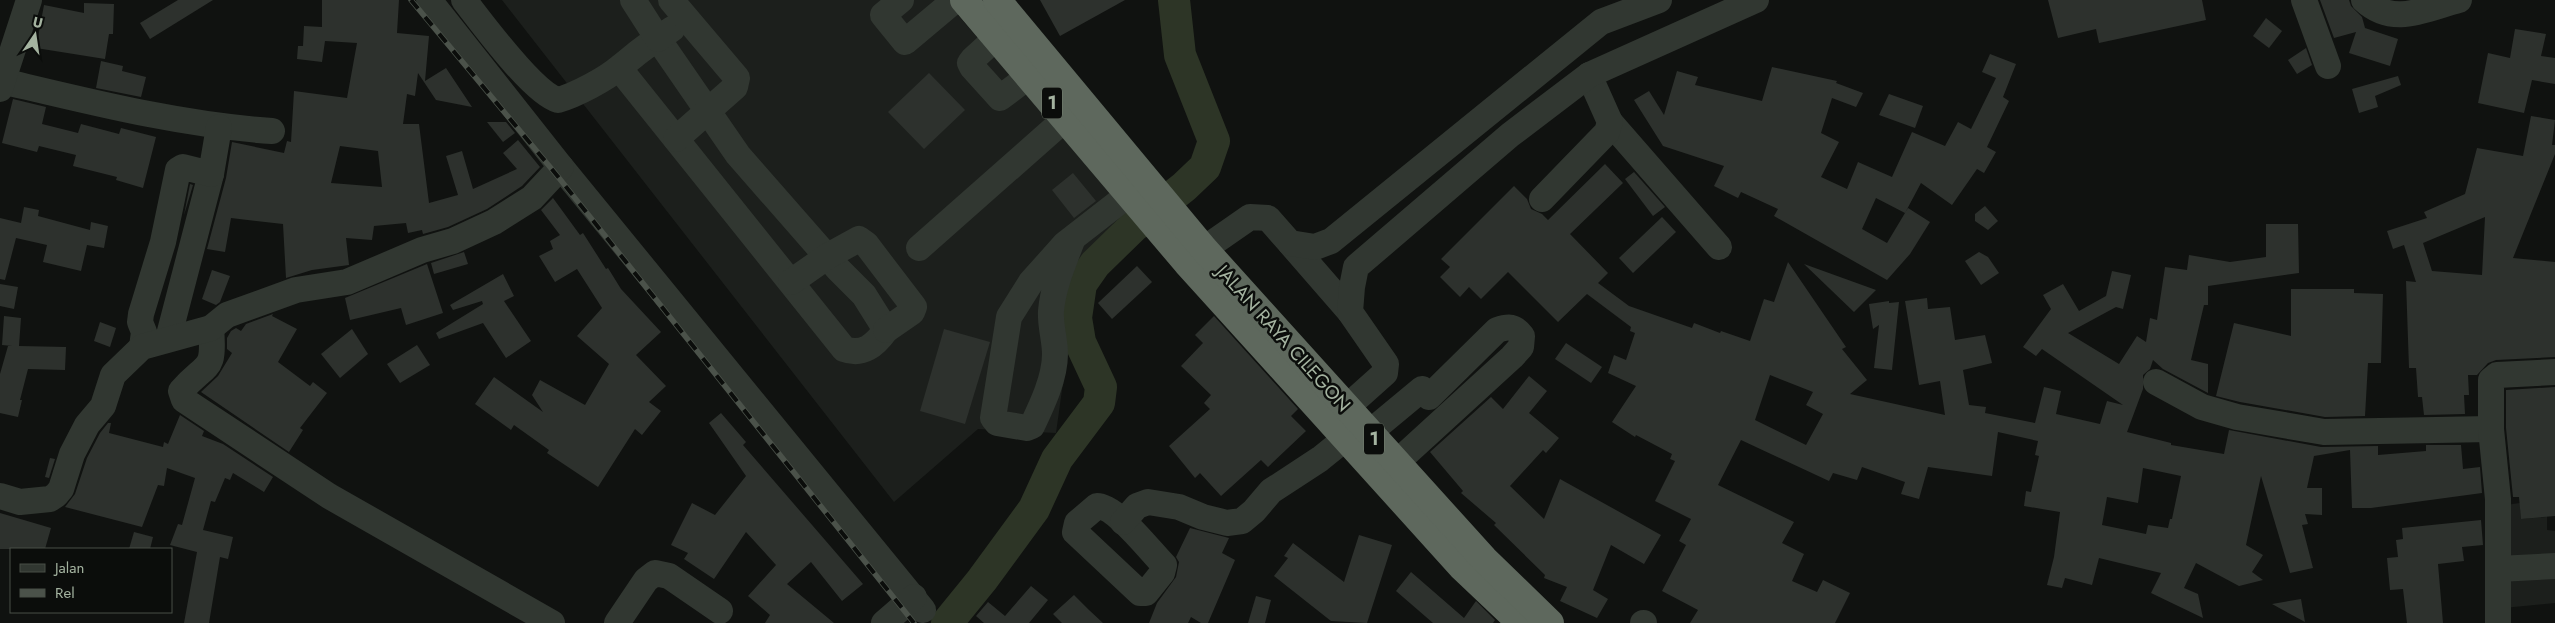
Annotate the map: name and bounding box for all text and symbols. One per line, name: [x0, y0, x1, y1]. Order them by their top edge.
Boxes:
north arrow: [10, 10, 60, 60]
text: U: [31, 11, 45, 33]
road number: 1: [1042, 88, 1062, 119]
street label: JALAN RAYA CILEGON: [1208, 257, 1357, 418]
road number: 1: [1364, 424, 1384, 454]
legend: [10, 548, 172, 613]
text: Jalan: [53, 557, 84, 579]
text: Rel: [55, 582, 75, 604]

